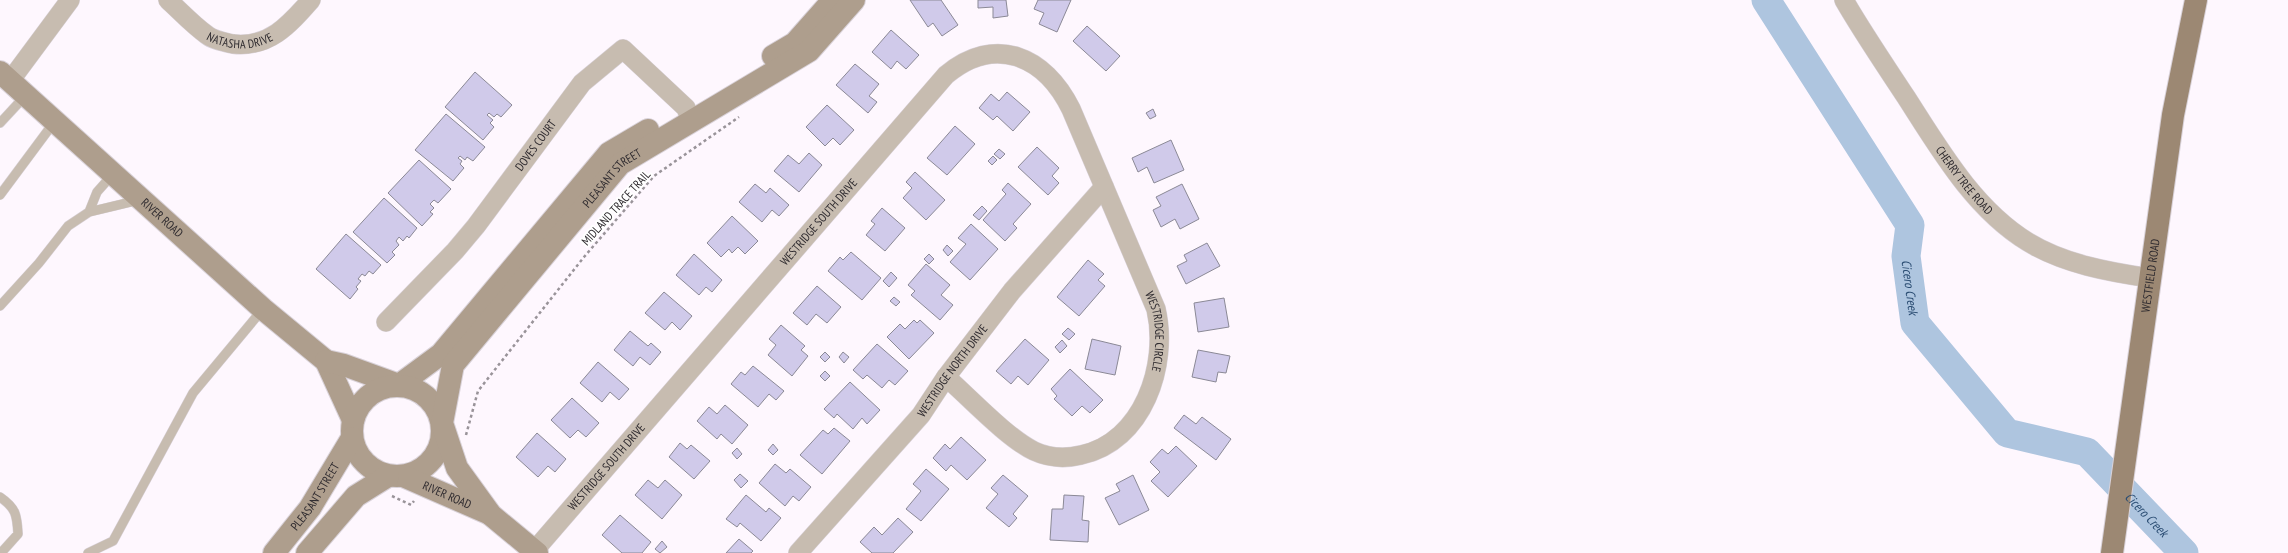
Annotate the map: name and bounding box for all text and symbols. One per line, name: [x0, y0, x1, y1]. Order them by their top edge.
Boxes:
street label: NATASHA DRIVE: [204, 29, 275, 52]
street label: DOVES COURT: [512, 116, 560, 174]
street label: CHERRY TREE ROAD: [1933, 143, 1996, 218]
street label: PLEASANT STREET: [579, 145, 644, 210]
street label: MIDLAND TRACE TRAIL: [578, 167, 653, 248]
street label: WESTRIDGE SOUTH DRIVE: [777, 175, 860, 268]
street label: RIVER ROAD: [138, 195, 186, 240]
street label: WESTFIELD ROAD: [2138, 238, 2163, 313]
water label: Cicero Creek: [1898, 259, 1922, 318]
street label: WESTRIDGE CIRCLE: [1142, 289, 1167, 373]
street label: WESTRIDGE NORTH DRIVE: [914, 321, 990, 420]
street label: WESTRIDGE SOUTH DRIVE: [565, 420, 648, 513]
street label: PLEASANT STREET: [287, 459, 343, 533]
street label: RIVER ROAD: [421, 478, 474, 512]
water label: Cicero Creek: [2121, 489, 2173, 542]

